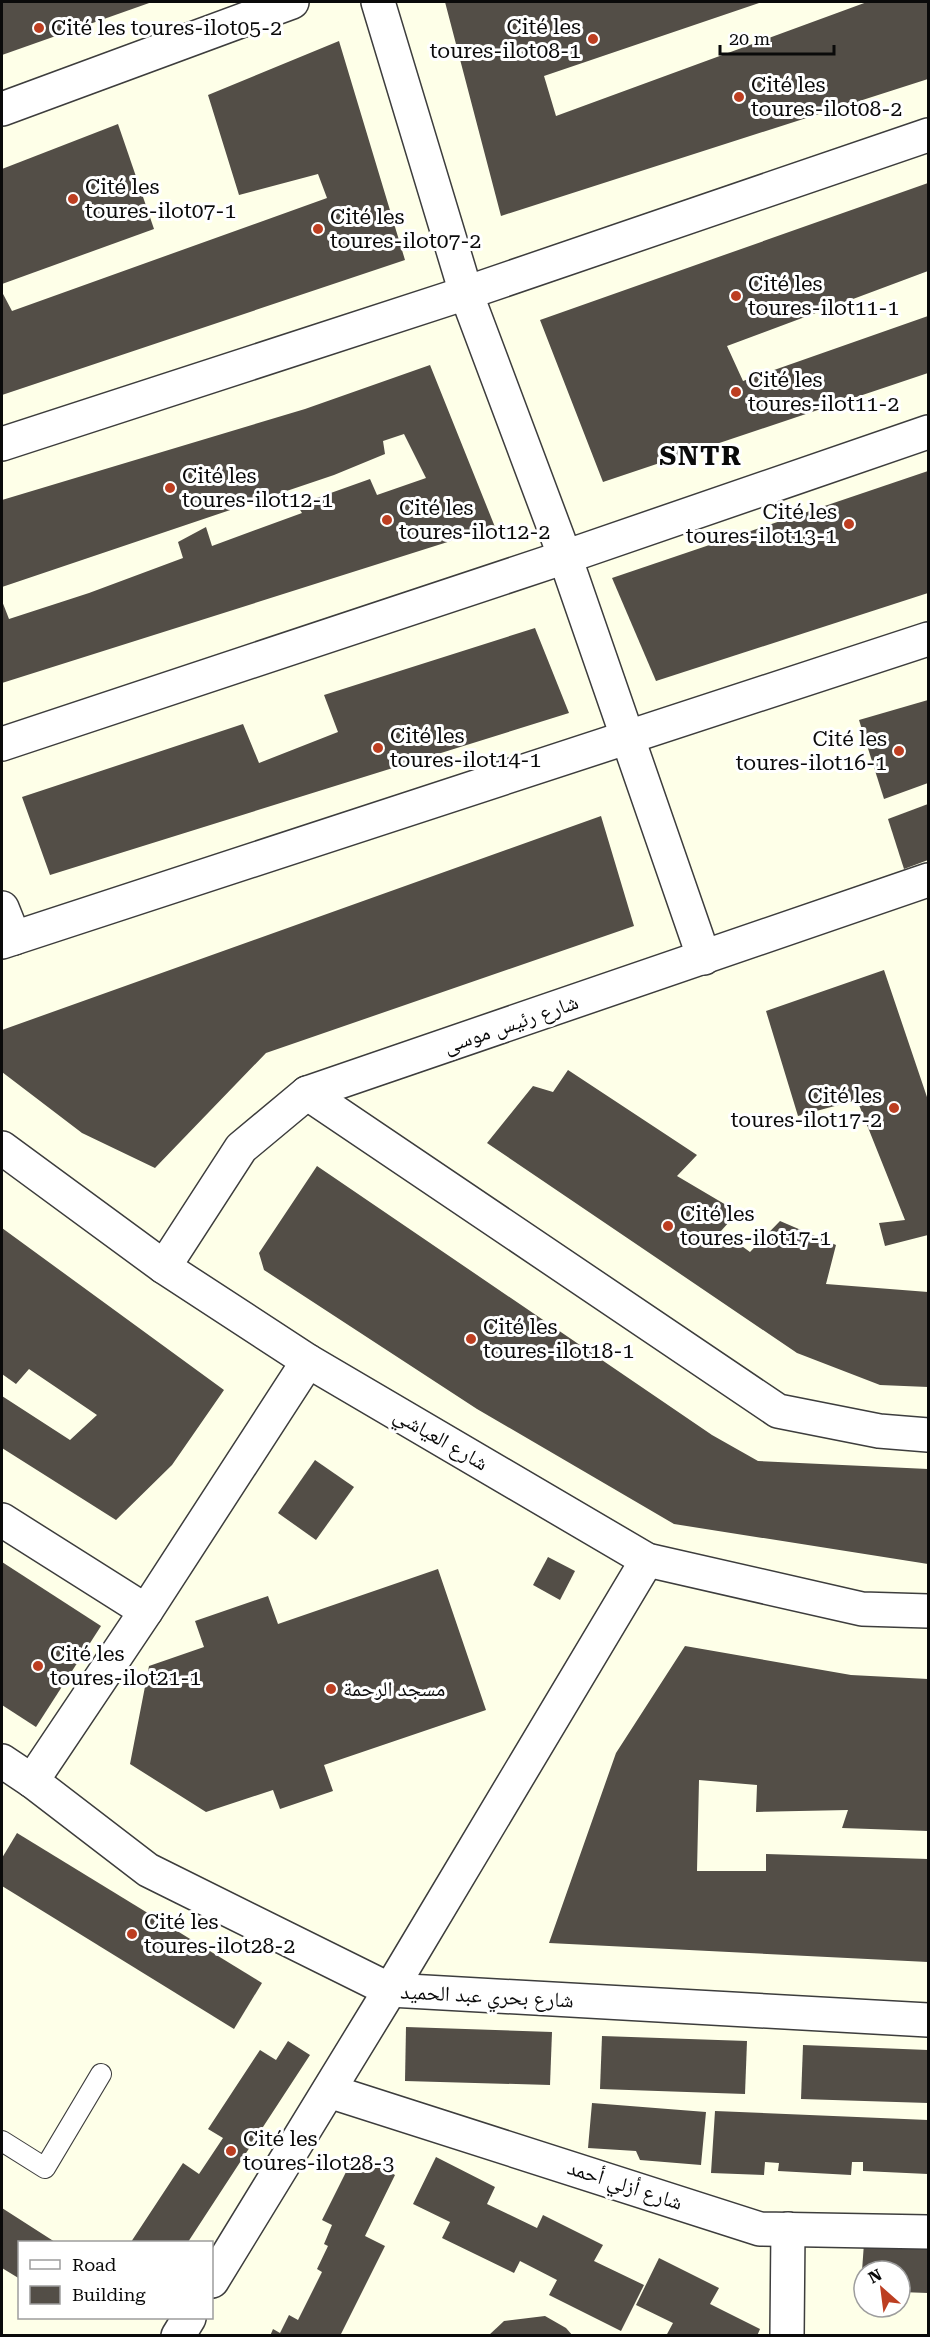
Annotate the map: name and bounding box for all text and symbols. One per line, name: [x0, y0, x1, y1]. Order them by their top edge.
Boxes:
place label: Cité les toures-ilot08-1: [430, 15, 581, 63]
place label: Cité les toures-ilot05-2: [51, 16, 282, 40]
scale bar: [720, 18, 834, 56]
marker: Cité les toures-ilot05-2: [32, 21, 46, 35]
text: 20 m: [729, 28, 770, 49]
marker: Cité les toures-ilot08-1: [586, 32, 600, 46]
place label: Cité les toures-ilot08-2: [751, 73, 902, 121]
marker: Cité les toures-ilot08-2: [732, 90, 746, 104]
place label: Cité les toures-ilot07-1: [85, 175, 236, 223]
marker: Cité les toures-ilot07-1: [66, 192, 80, 206]
place label: Cité les toures-ilot07-2: [330, 205, 481, 253]
marker: Cité les toures-ilot07-2: [311, 222, 325, 236]
place label: Cité les toures-ilot11-1: [748, 272, 899, 320]
marker: Cité les toures-ilot11-1: [729, 289, 743, 303]
place label: Cité les toures-ilot11-2: [748, 368, 899, 416]
marker: Cité les toures-ilot11-2: [729, 385, 743, 399]
district label: SNTR: [659, 440, 743, 472]
place label: Cité les toures-ilot12-1: [182, 464, 333, 512]
marker: Cité les toures-ilot12-1: [163, 481, 177, 495]
place label: Cité les toures-ilot12-2: [399, 496, 550, 544]
place label: Cité les toures-ilot13-1: [686, 500, 837, 548]
marker: Cité les toures-ilot12-2: [380, 513, 394, 527]
marker: Cité les toures-ilot13-1: [842, 517, 856, 531]
place label: Cité les toures-ilot14-1: [390, 724, 541, 772]
place label: Cité les toures-ilot16-1: [736, 727, 887, 775]
marker: Cité les toures-ilot14-1: [371, 741, 385, 755]
marker: Cité les toures-ilot16-1: [892, 744, 906, 758]
street label: شارع رئيس موسى: [440, 990, 582, 1059]
place label: Cité les toures-ilot17-2: [731, 1084, 882, 1132]
marker: Cité les toures-ilot17-2: [887, 1101, 901, 1115]
place label: Cité les toures-ilot17-1: [680, 1202, 831, 1250]
marker: Cité les toures-ilot17-1: [661, 1219, 675, 1233]
place label: Cité les toures-ilot18-1: [483, 1315, 634, 1363]
marker: Cité les toures-ilot18-1: [464, 1332, 478, 1346]
street label: شارع العياشي: [388, 1402, 492, 1479]
place label: Cité les toures-ilot21-1: [50, 1642, 201, 1690]
marker: Cité les toures-ilot21-1: [31, 1659, 45, 1673]
place label: مسجد الرحمة: [343, 1677, 445, 1701]
marker: مسجد الرحمة: [324, 1682, 338, 1696]
place label: Cité les toures-ilot28-2: [144, 1910, 295, 1958]
marker: Cité les toures-ilot28-2: [125, 1927, 139, 1941]
street label: شارع بحري عبد الحميد: [400, 1979, 574, 2017]
place label: Cité les toures-ilot28-3: [243, 2127, 394, 2175]
marker: Cité les toures-ilot28-3: [224, 2144, 238, 2158]
street label: شارع أزلي أحمد: [563, 2154, 686, 2219]
legend: [18, 2241, 213, 2319]
text: Road: [72, 2254, 117, 2275]
north arrow: [852, 2259, 912, 2319]
text: N: [865, 2265, 885, 2287]
text: Building: [72, 2284, 146, 2305]

